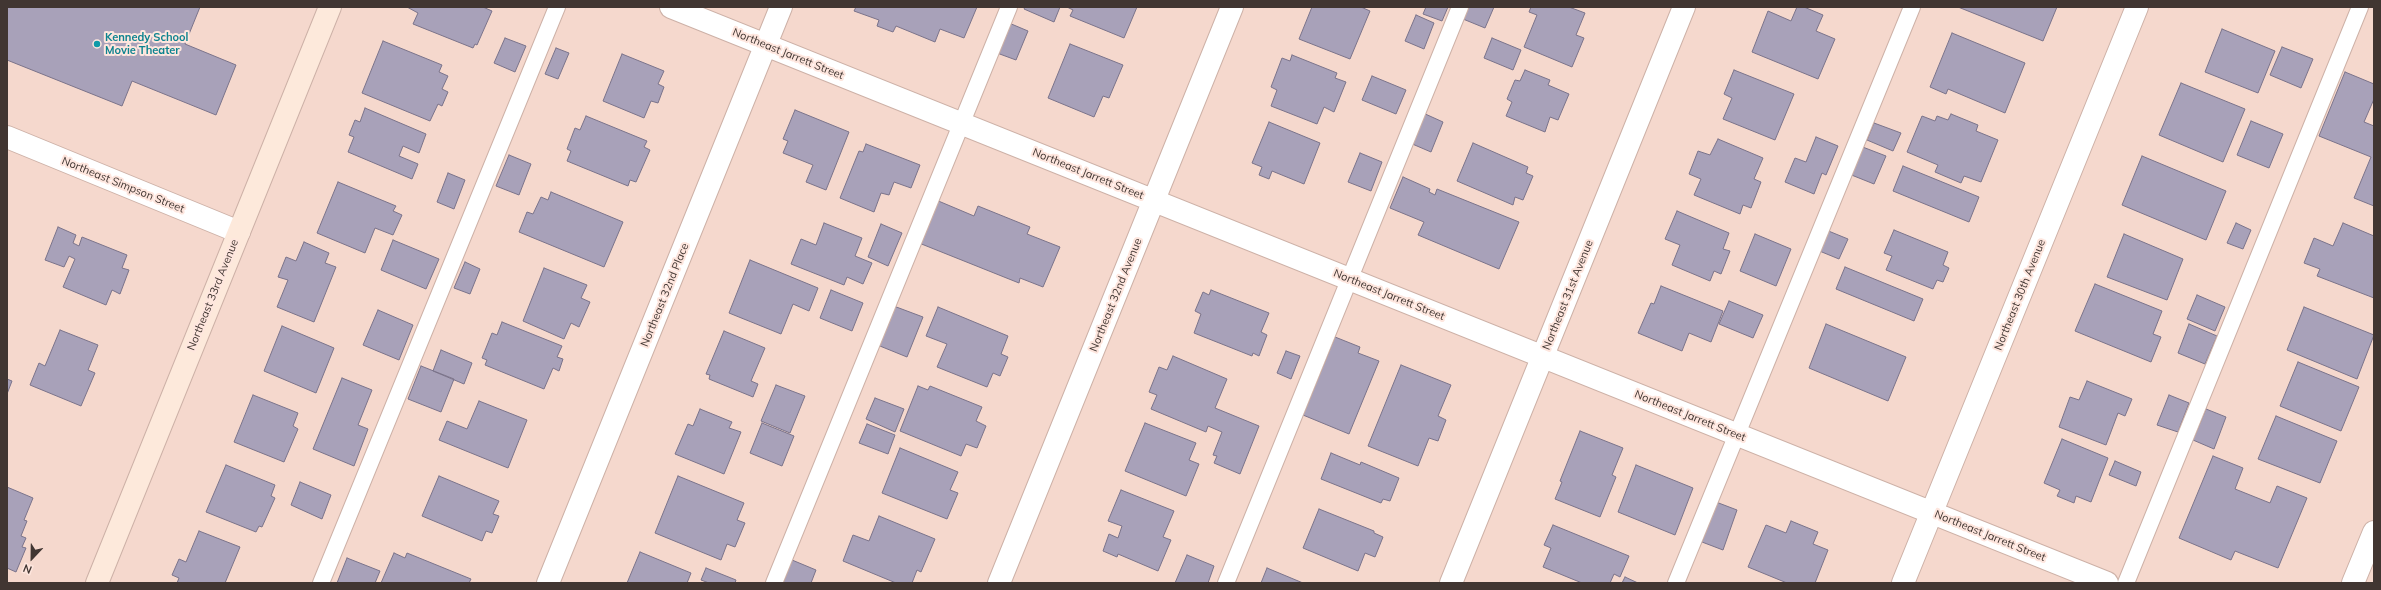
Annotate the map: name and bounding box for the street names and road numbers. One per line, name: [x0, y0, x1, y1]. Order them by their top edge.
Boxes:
street label: Northeast Jarrett Street: [730, 26, 846, 82]
street label: Northeast Jarrett Street: [1030, 146, 1146, 202]
street label: Northeast Simpson Street: [60, 154, 186, 216]
street label: Northeast 32nd Avenue: [1087, 236, 1145, 354]
street label: Northeast 33rd Avenue: [185, 238, 241, 352]
street label: Northeast 31st Avenue: [1540, 238, 1596, 352]
street label: Northeast 30th Avenue: [1992, 238, 2048, 352]
street label: Northeast 32nd Place: [638, 241, 692, 349]
street label: Northeast Jarrett Street: [1331, 267, 1447, 323]
street label: Northeast Jarrett Street: [1632, 388, 1748, 444]
street label: Northeast Jarrett Street: [1932, 508, 2048, 564]

